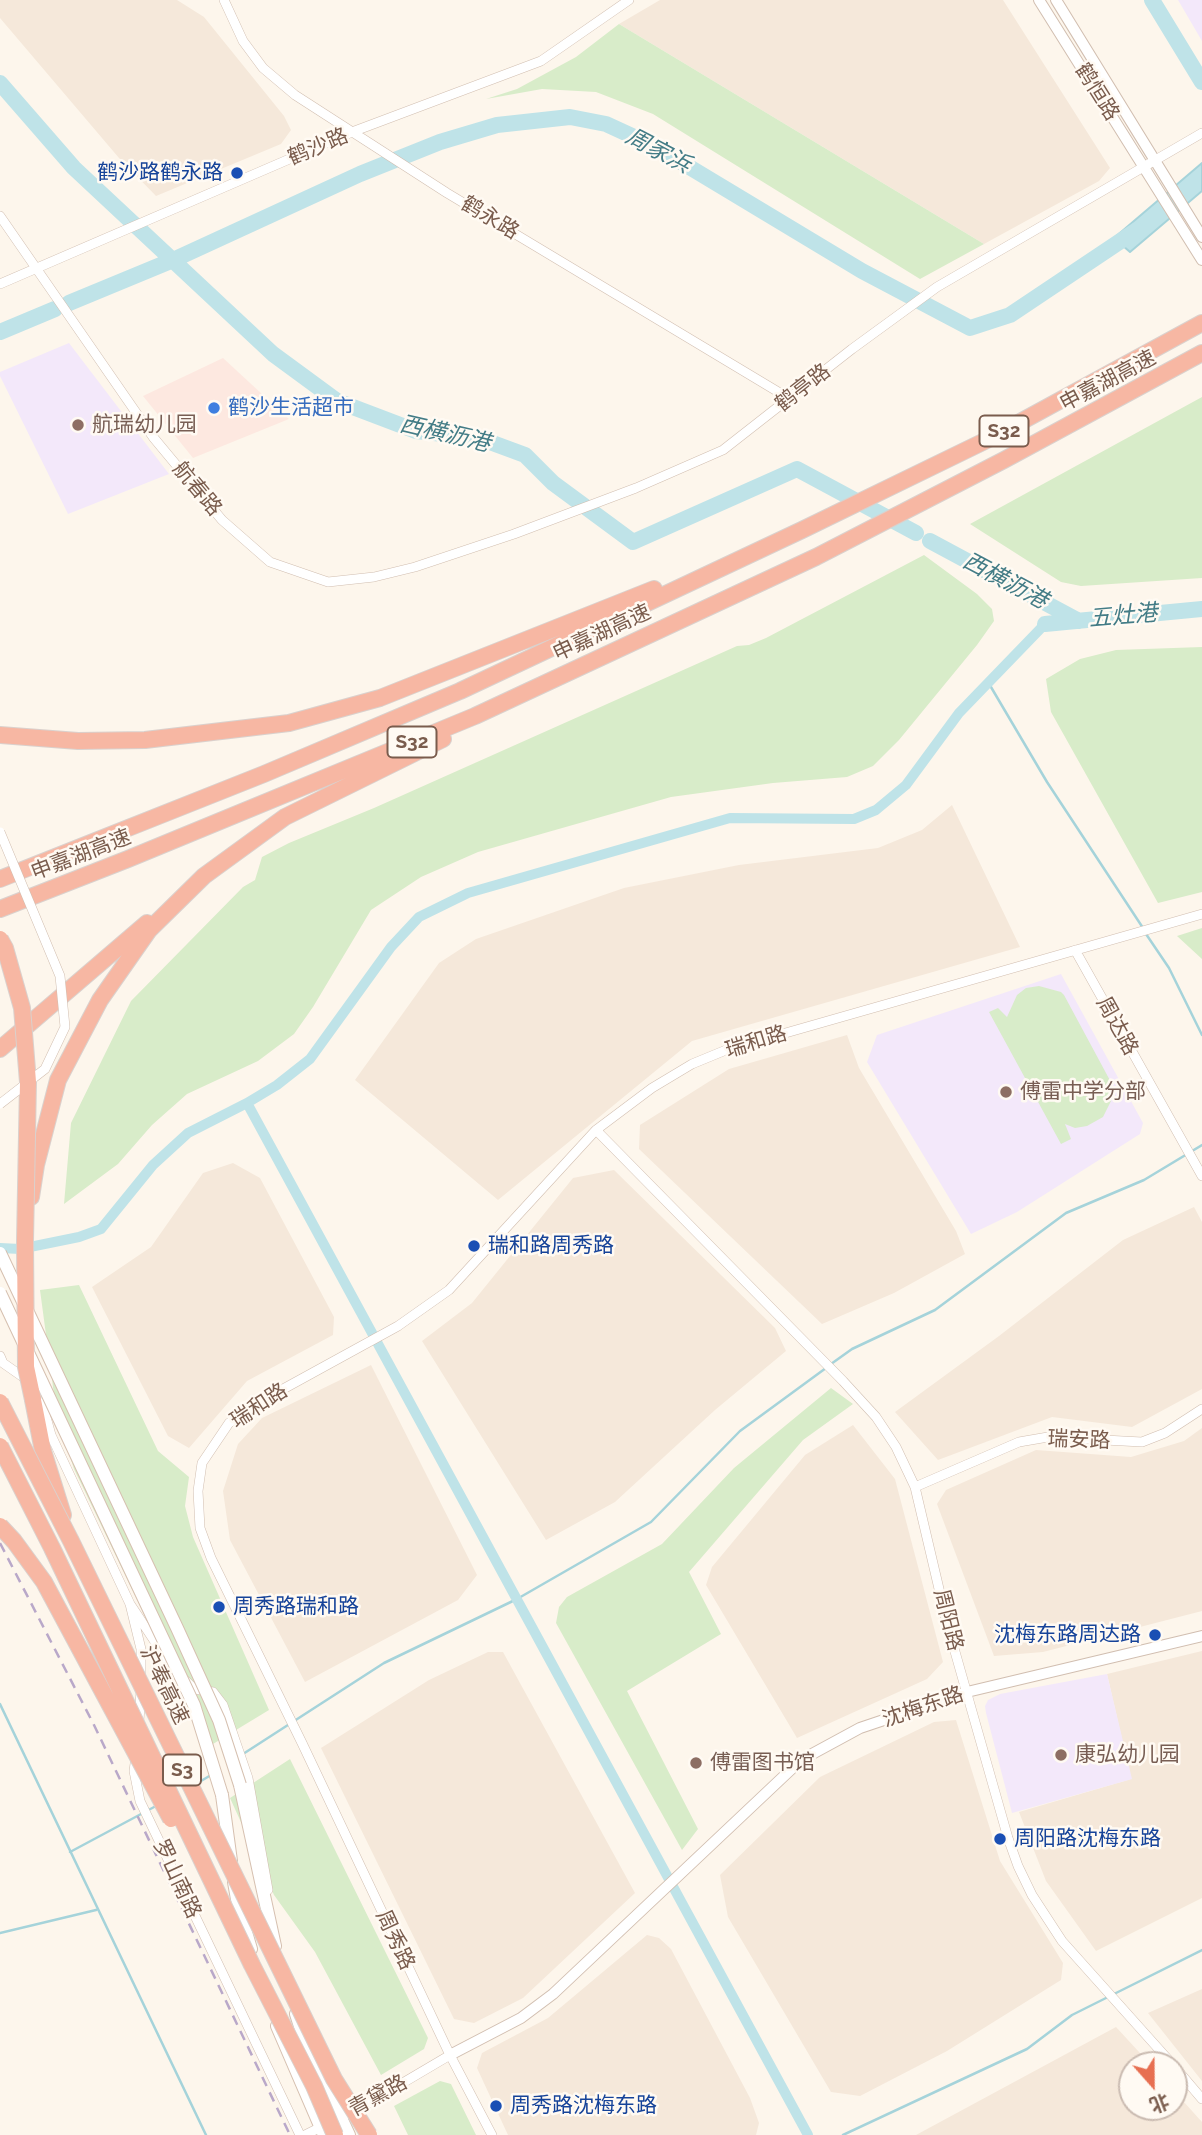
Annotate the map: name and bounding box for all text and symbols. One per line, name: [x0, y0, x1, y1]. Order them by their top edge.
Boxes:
street label: 鹤恒路: [1070, 59, 1124, 125]
street label: 鹤沙路: [284, 123, 352, 171]
water label: 周家浜: [621, 123, 695, 179]
place label: 鹤沙路鹤永路: [97, 160, 223, 186]
marker: 鹤沙路鹤永路: [229, 165, 245, 181]
street label: 鹤永路: [457, 191, 523, 245]
street label: 申嘉湖高速: [1056, 345, 1160, 417]
street label: 鹤亭路: [770, 359, 836, 417]
place label: 鹤沙生活超市: [228, 395, 354, 421]
marker: 鹤沙生活超市: [206, 400, 222, 416]
water label: 西横沥港: [397, 410, 493, 458]
place label: 航瑞幼儿园: [92, 412, 197, 438]
road number: S32: [979, 416, 1028, 446]
marker: 航瑞幼儿园: [70, 417, 86, 433]
street label: 航春路: [167, 457, 227, 521]
water label: 西横沥港: [958, 547, 1052, 615]
street label: 申嘉湖高速: [549, 599, 655, 667]
water label: 五灶港: [1087, 599, 1159, 633]
road number: S32: [388, 726, 436, 758]
street label: 申嘉湖高速: [27, 824, 135, 886]
street label: 周达路: [1091, 992, 1143, 1060]
street label: 瑞和路: [722, 1021, 790, 1063]
place label: 傅雷中学分部: [1020, 1079, 1146, 1105]
marker: 傅雷中学分部: [998, 1084, 1014, 1100]
place label: 瑞和路周秀路: [488, 1233, 614, 1259]
marker: 瑞和路周秀路: [466, 1238, 482, 1254]
street label: 瑞和路: [226, 1378, 292, 1434]
street label: 瑞安路: [1047, 1426, 1111, 1454]
street label: 周阳路: [928, 1586, 968, 1654]
place label: 周秀路瑞和路: [233, 1594, 359, 1620]
marker: 周秀路瑞和路: [211, 1599, 227, 1615]
place label: 沈梅东路周达路: [994, 1622, 1141, 1648]
marker: 沈梅东路周达路: [1147, 1627, 1163, 1643]
street label: 沪奉高速: [134, 1642, 194, 1728]
street label: 沈梅东路: [879, 1681, 967, 1733]
place label: 康弘幼儿园: [1075, 1742, 1180, 1768]
marker: 康弘幼儿园: [1053, 1747, 1069, 1763]
place label: 傅雷图书馆: [710, 1750, 815, 1776]
road number: S3: [163, 1754, 201, 1786]
marker: 傅雷图书馆: [688, 1755, 704, 1771]
place label: 周阳路沈梅东路: [1014, 1826, 1161, 1852]
marker: 周阳路沈梅东路: [992, 1831, 1008, 1847]
street label: 罗山南路: [148, 1836, 206, 1922]
street label: 周秀路: [370, 1906, 420, 1974]
north arrow: [1118, 2051, 1188, 2121]
street label: 青黛路: [344, 2070, 412, 2122]
text: 北: [1147, 2090, 1173, 2117]
place label: 周秀路沈梅东路: [510, 2093, 657, 2119]
marker: 周秀路沈梅东路: [488, 2098, 504, 2114]

